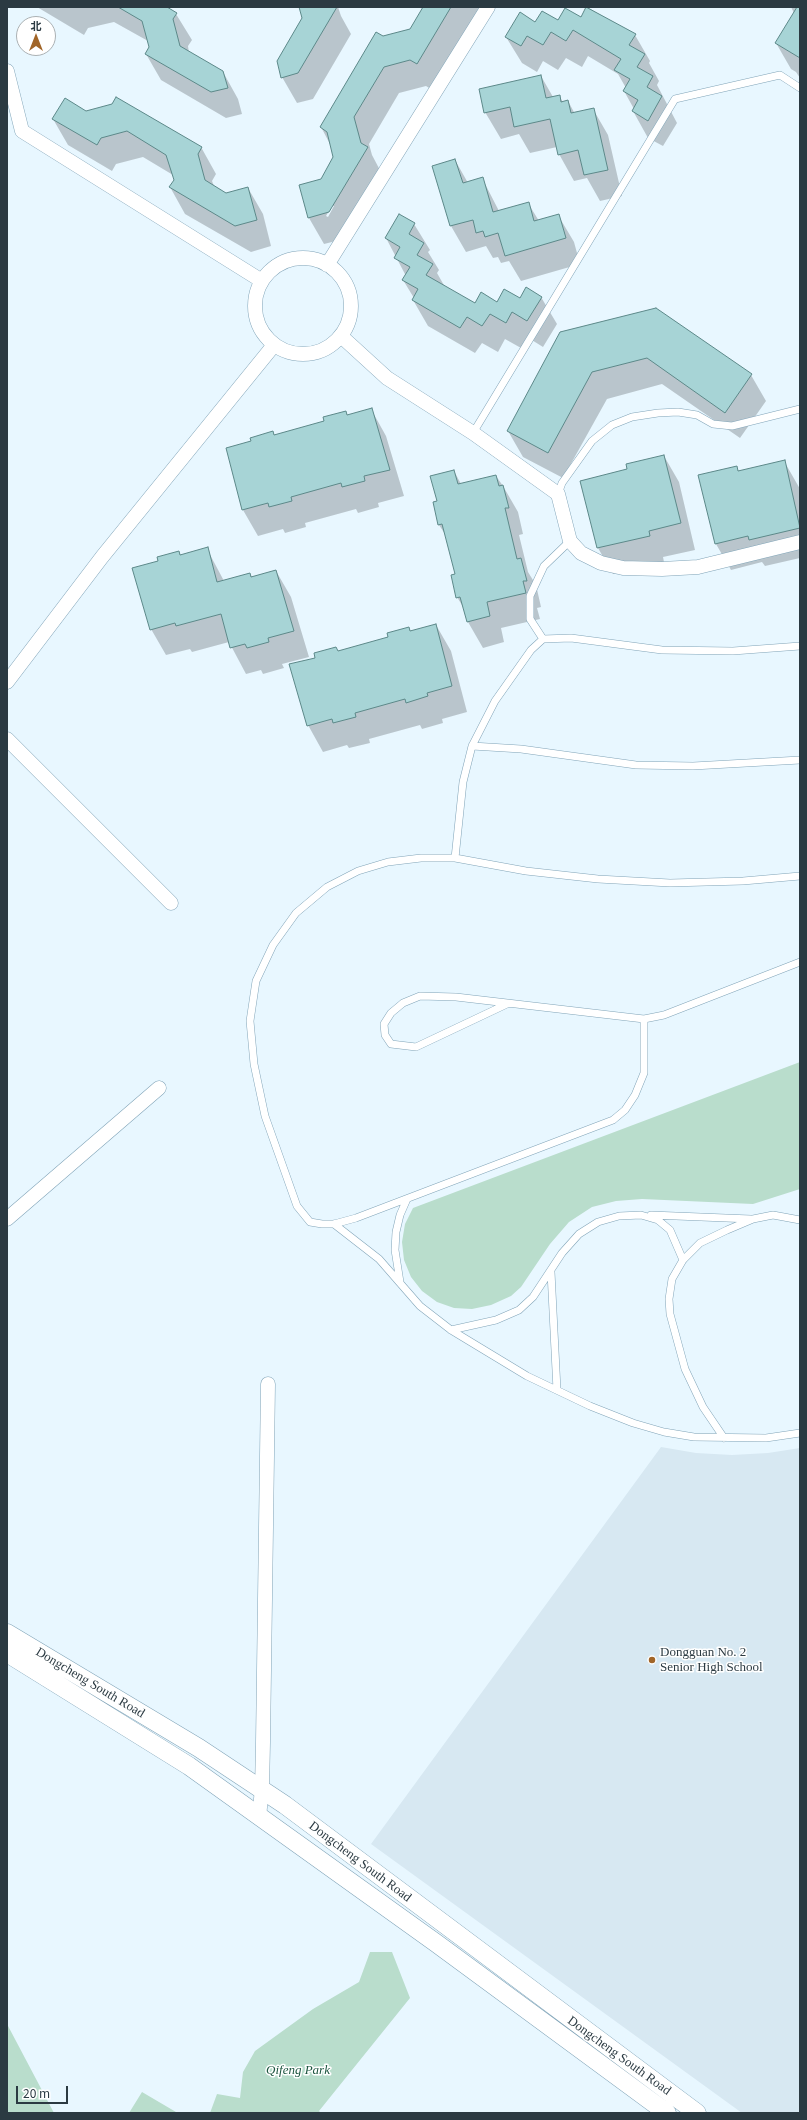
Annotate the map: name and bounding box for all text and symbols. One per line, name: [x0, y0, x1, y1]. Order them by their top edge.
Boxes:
north arrow: [16, 16, 56, 56]
text: 北: [31, 17, 42, 33]
street label: Dongcheng South Road: [25, 1640, 155, 1726]
place label: Dongguan No. 2 Senior High School: [660, 1645, 775, 1676]
marker: Dongguan No. 2 Senior High School: [647, 1655, 657, 1665]
street label: Dongcheng South Road: [299, 1813, 421, 1911]
street label: Dongcheng South Road: [557, 2008, 681, 2104]
park label: Qifeng Park: [263, 2063, 333, 2079]
scale bar: [18, 2078, 70, 2104]
text: 20 m: [23, 2084, 50, 2101]

